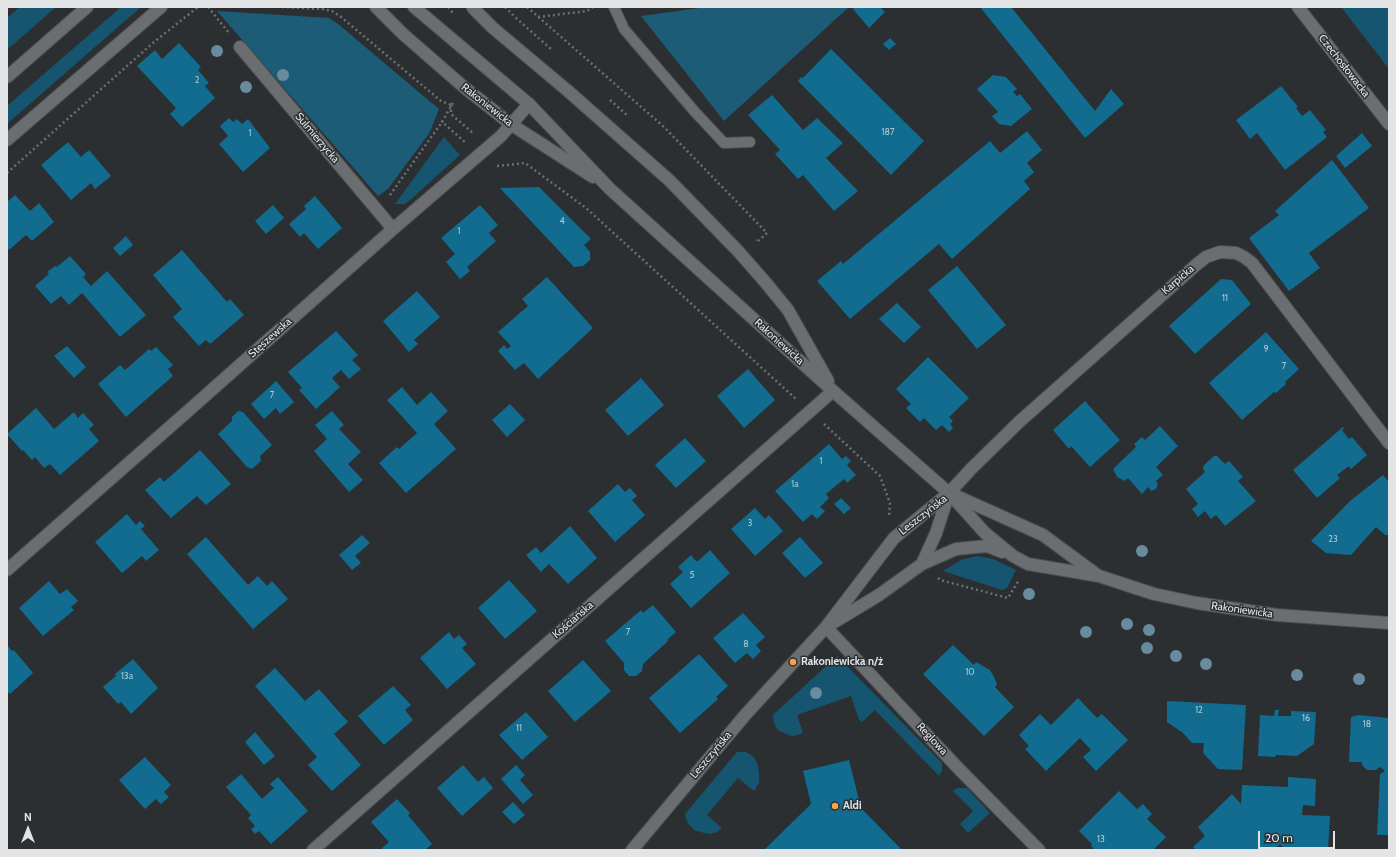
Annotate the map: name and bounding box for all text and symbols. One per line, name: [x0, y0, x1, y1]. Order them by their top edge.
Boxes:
street label: Czechosłowacka: [1315, 32, 1373, 100]
house number: 2: [195, 75, 199, 85]
street label: Rakoniewicka: [458, 81, 516, 129]
street label: Sulmierzycka: [292, 110, 342, 166]
house number: 187: [882, 127, 894, 137]
house number: 1: [249, 128, 251, 138]
house number: 4: [559, 216, 565, 226]
house number: 1: [458, 226, 460, 236]
street label: Karpicka: [1159, 262, 1197, 298]
house number: 11: [1222, 293, 1228, 303]
street label: Stęszewska: [246, 315, 294, 361]
street label: Rakoniewicka: [751, 316, 807, 368]
house number: 9: [1263, 344, 1269, 354]
house number: 7: [1282, 361, 1286, 371]
house number: 7: [270, 390, 274, 400]
house number: 1: [820, 456, 822, 466]
house number: 1a: [791, 479, 799, 489]
street label: Leszczyńska: [896, 492, 950, 538]
house number: 3: [748, 518, 752, 528]
house number: 23: [1328, 534, 1338, 544]
house number: 5: [690, 570, 694, 580]
street label: Kościańska: [550, 599, 596, 641]
street label: Rakoniewicka: [1210, 599, 1274, 621]
house number: 7: [626, 627, 630, 637]
house number: 8: [743, 639, 749, 649]
place label: Rakoniewicka n/ż: [801, 655, 883, 669]
marker: Rakoniewicka n/ż: [788, 657, 798, 667]
house number: 10: [965, 667, 975, 677]
house number: 13a: [121, 671, 133, 681]
house number: 12: [1195, 705, 1203, 715]
house number: 16: [1302, 713, 1310, 723]
house number: 18: [1363, 719, 1371, 729]
street label: Reglowa: [914, 720, 950, 758]
house number: 11: [516, 723, 522, 733]
street label: Leszczyńska: [688, 729, 734, 781]
place label: Aldi: [843, 799, 862, 813]
marker: Aldi: [830, 801, 840, 811]
north arrow: [8, 809, 48, 849]
text: N: [24, 810, 32, 824]
scale bar: [1260, 823, 1337, 849]
text: 20 m: [1265, 830, 1293, 845]
house number: 13: [1097, 834, 1105, 844]

